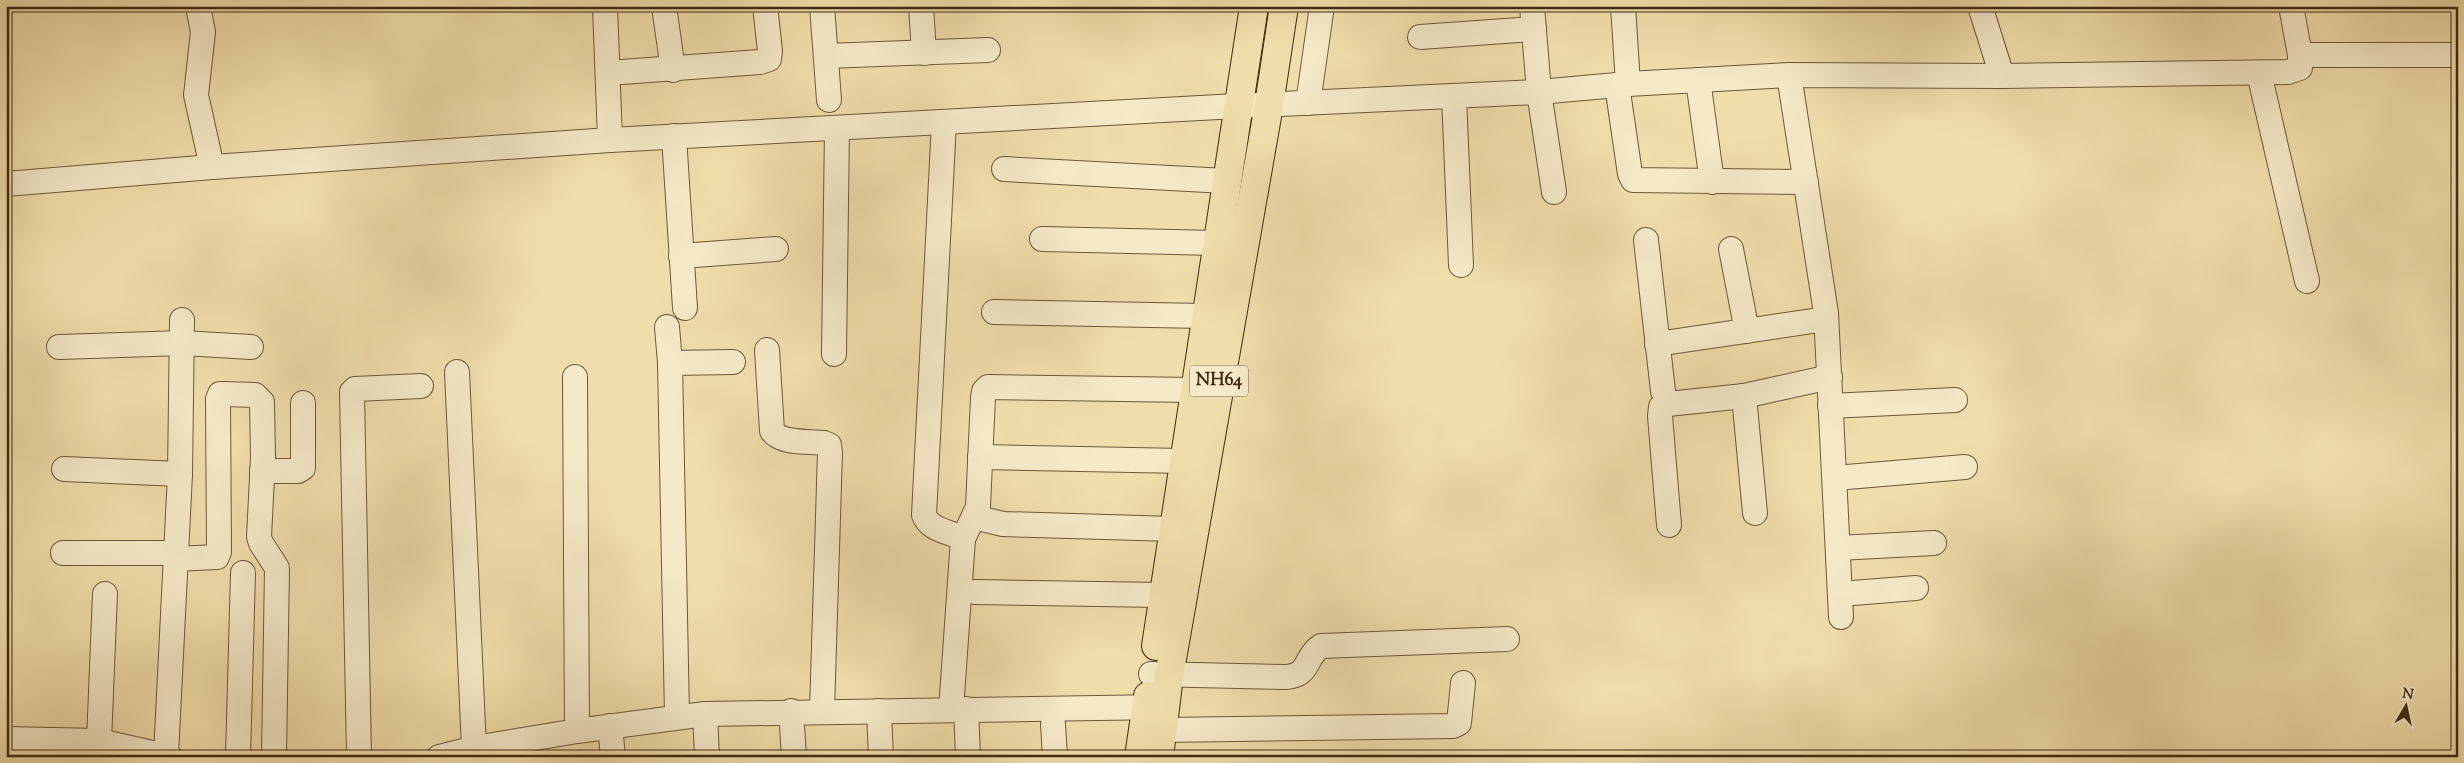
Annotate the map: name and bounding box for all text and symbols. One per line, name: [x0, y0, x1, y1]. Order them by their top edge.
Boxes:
road number: NH64: [1190, 366, 1248, 396]
north arrow: [2382, 680, 2432, 730]
text: N: [2401, 684, 2415, 706]

